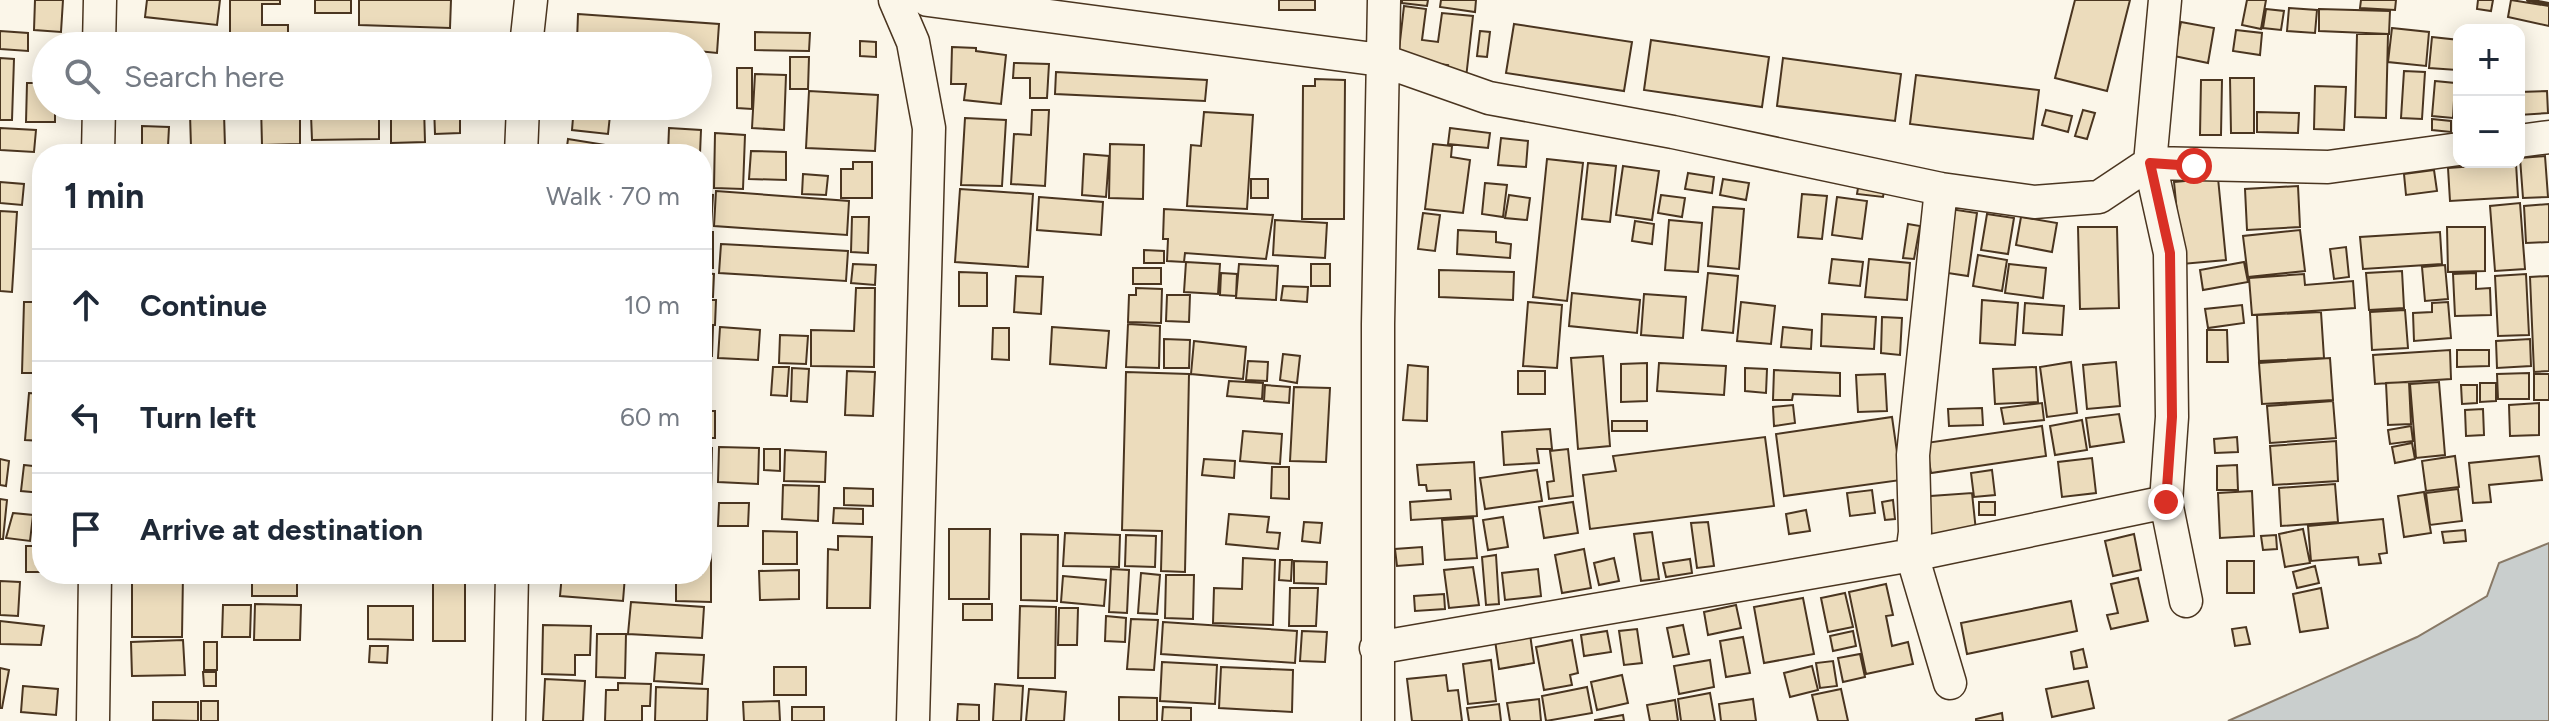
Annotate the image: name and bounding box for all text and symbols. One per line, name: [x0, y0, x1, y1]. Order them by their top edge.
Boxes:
map controls: [2453, 24, 2525, 168]
button: +: [2453, 24, 2525, 96]
search box: [32, 32, 712, 120]
icon: search: [60, 54, 104, 98]
text: Search here: [124, 58, 284, 95]
button: −: [2453, 96, 2525, 168]
route start: [2176, 148, 2212, 184]
text: 1 min: [64, 176, 144, 217]
text: Walk · 70 m: [546, 180, 680, 212]
icon: ahead: [64, 283, 108, 327]
text: Continue: [140, 287, 267, 324]
text: 10 m: [624, 289, 680, 321]
icon: left: [64, 395, 108, 439]
text: Turn left: [140, 399, 257, 436]
text: 60 m: [620, 401, 680, 433]
route end: [2148, 484, 2184, 520]
icon: arrive: [64, 507, 108, 551]
text: Arrive at destination: [140, 511, 423, 548]

